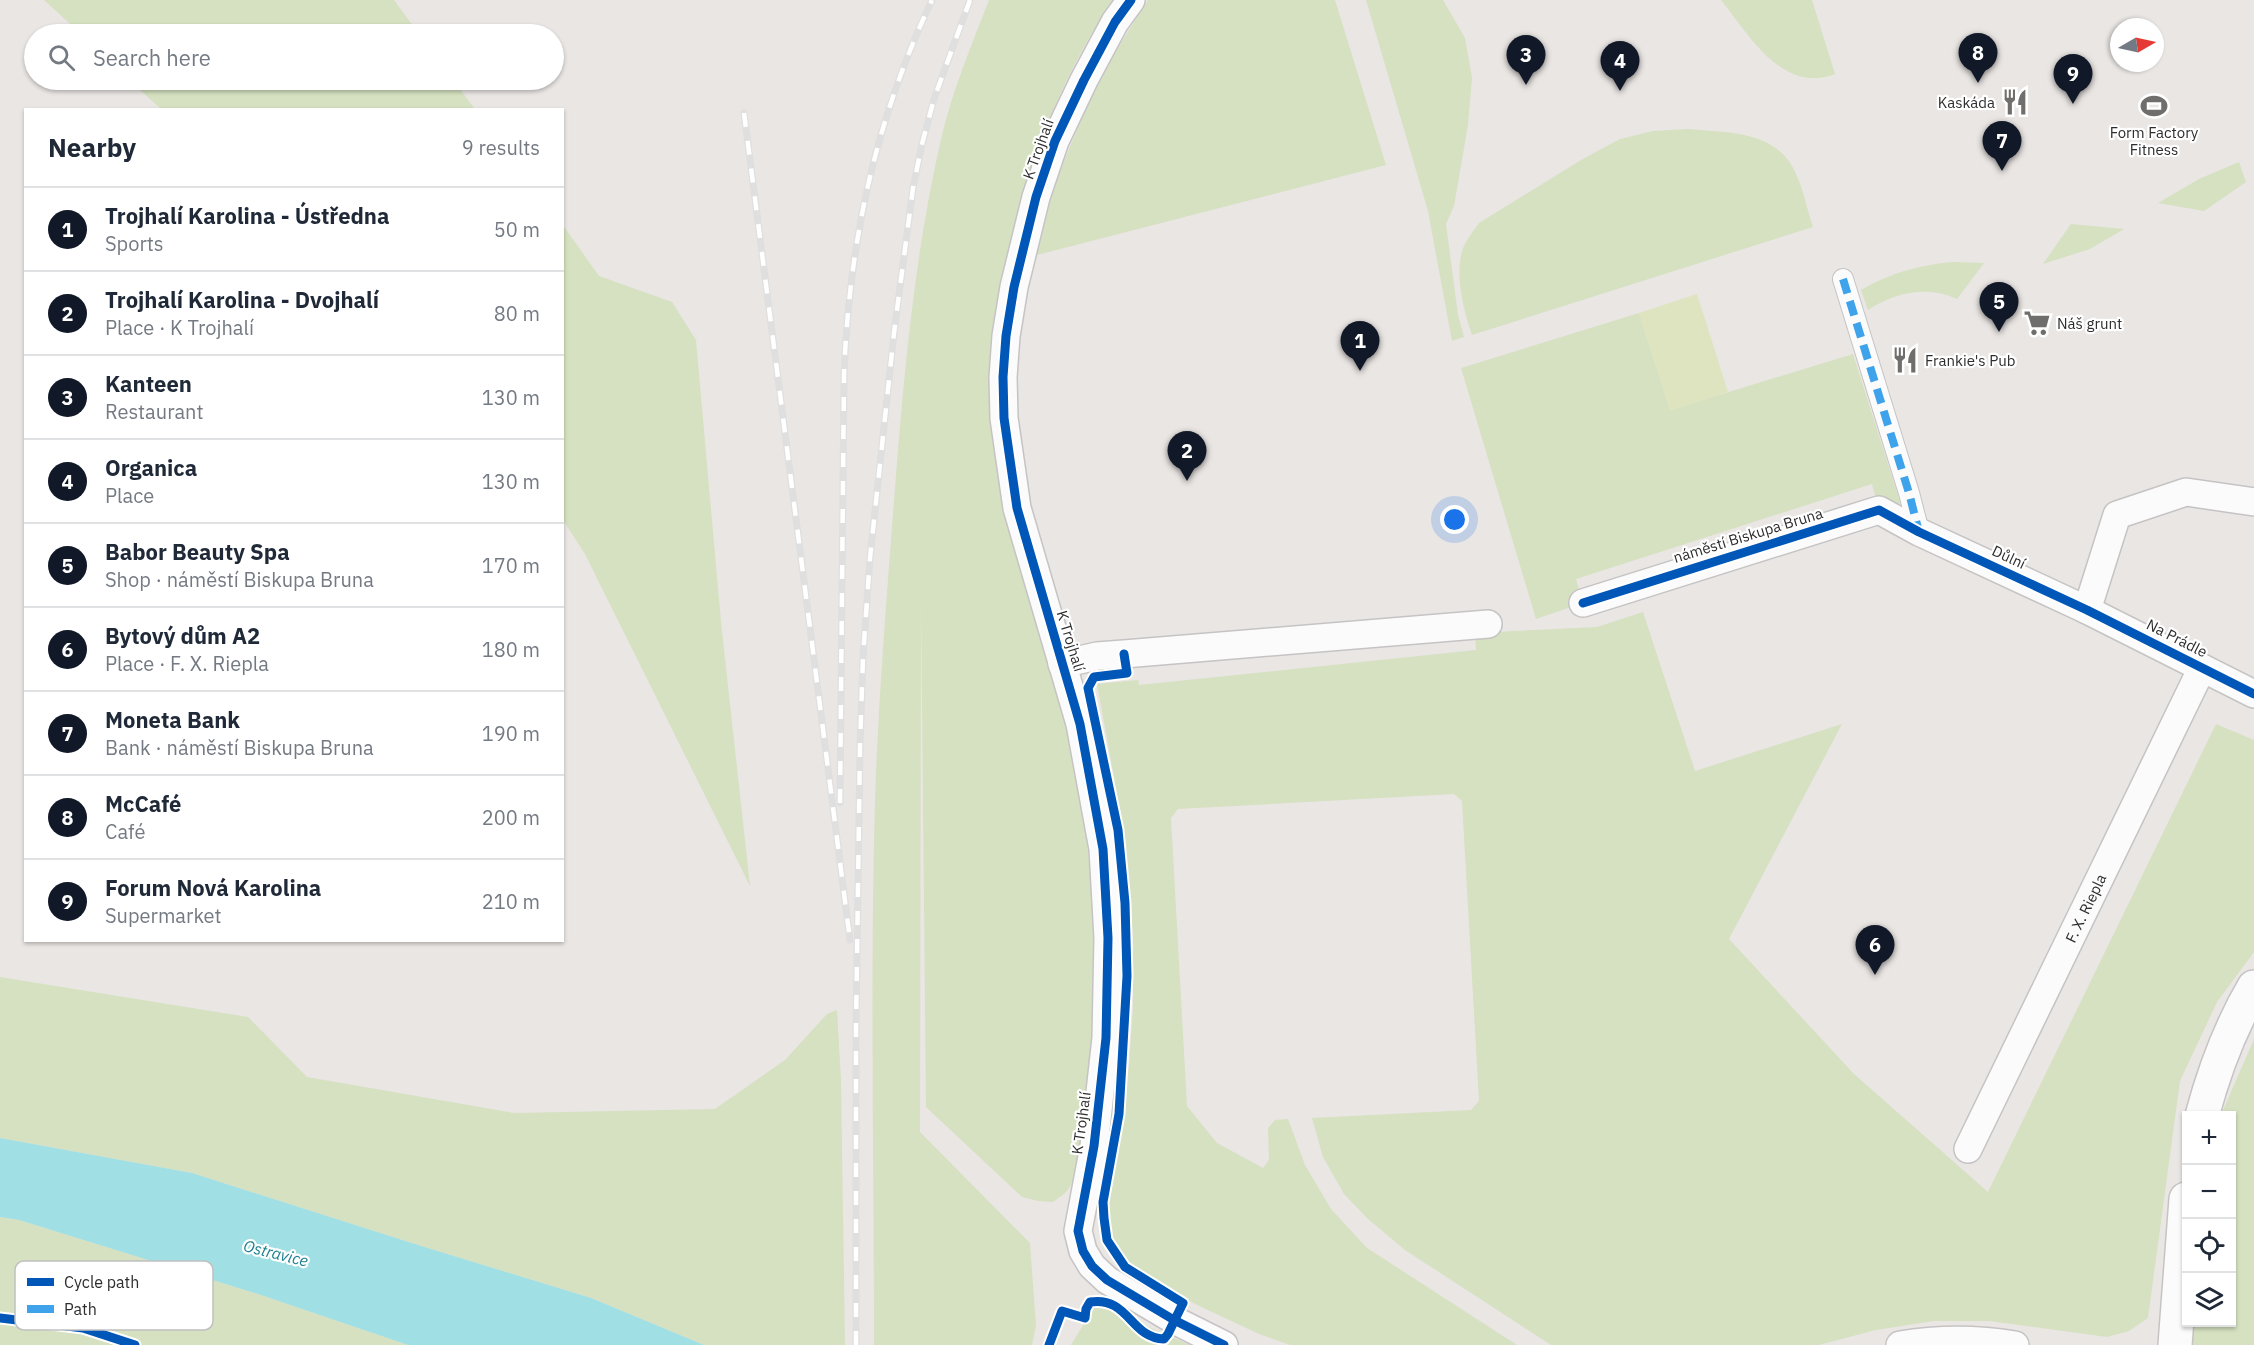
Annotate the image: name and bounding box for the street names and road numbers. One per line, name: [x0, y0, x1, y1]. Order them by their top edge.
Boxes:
street label: K Trojhalí: [1018, 116, 1058, 182]
street label: náměstí Biskupa Bruna: [1671, 503, 1825, 567]
street label: Důlní: [1989, 541, 2029, 573]
street label: K Trojhalí: [1053, 608, 1089, 674]
street label: Na Prádle: [2143, 615, 2211, 661]
street label: F. X. Riepla: [2060, 870, 2110, 946]
street label: K Trojhalí: [1067, 1090, 1095, 1155]

